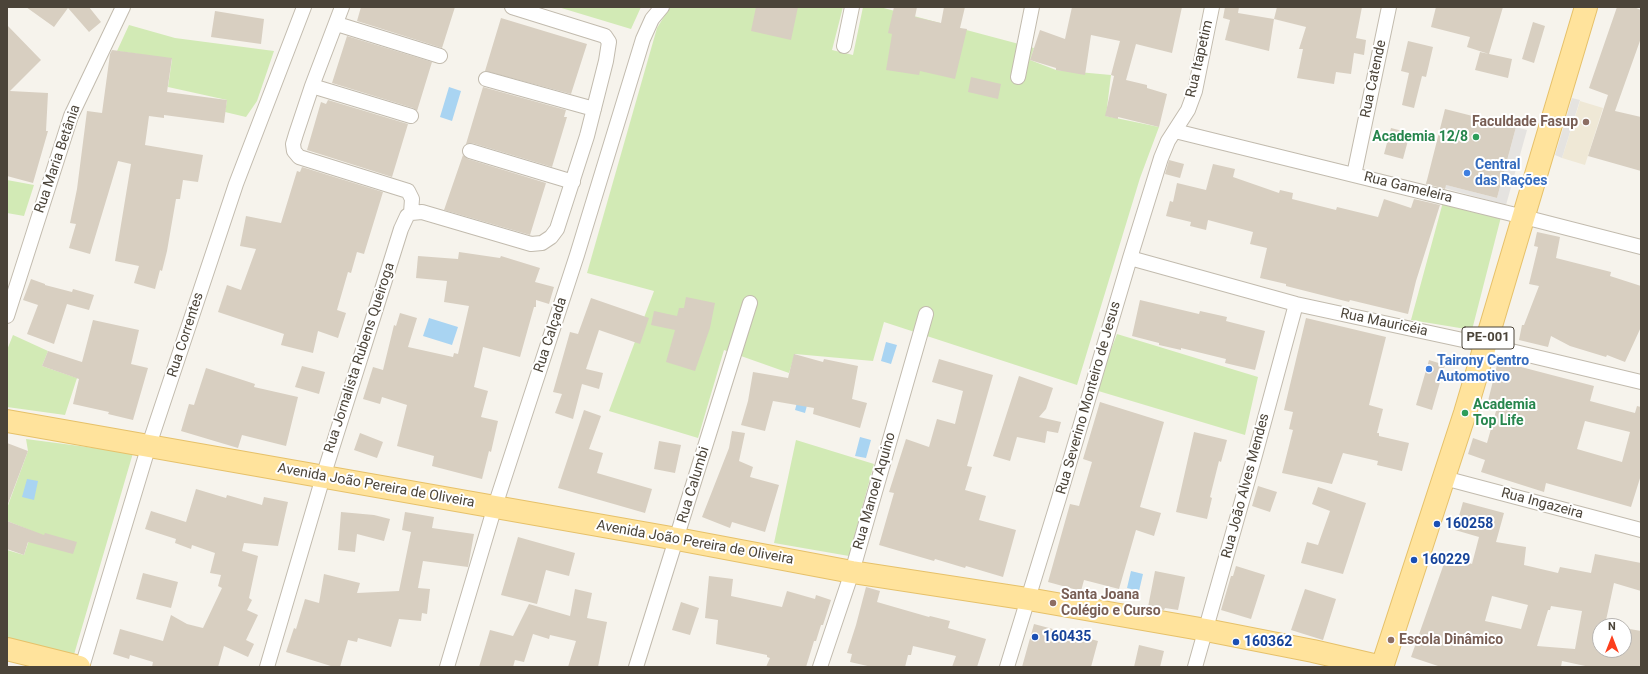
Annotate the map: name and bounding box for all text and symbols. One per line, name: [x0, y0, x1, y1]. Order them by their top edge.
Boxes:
street label: Rua Itapetim: [1183, 19, 1217, 99]
street label: Rua Catende: [1358, 39, 1390, 119]
street label: Rua Maria Betânia: [32, 103, 84, 215]
place label: Faculdade Fasup: [1472, 114, 1578, 130]
marker: Faculdade Fasup: [1581, 117, 1591, 127]
place label: Academia 12/8: [1372, 129, 1468, 145]
marker: Academia 12/8: [1471, 132, 1481, 142]
place label: Central das Rações: [1475, 157, 1547, 190]
marker: Central das Rações: [1462, 168, 1472, 178]
street label: Rua Gameleira: [1362, 169, 1454, 207]
street label: Rua Jornalista Rubens Queiroga: [321, 261, 399, 455]
street label: Rua Correntes: [164, 290, 208, 380]
street label: Rua Calçada: [531, 295, 571, 375]
street label: Rua Severino Monteiro de Jesus: [1053, 300, 1125, 496]
street label: Rua Mauricéia: [1339, 306, 1429, 340]
road number: PE-001: [1462, 327, 1514, 349]
place label: Tairony Centro Automotivo: [1437, 353, 1529, 386]
marker: Tairony Centro Automotivo: [1424, 364, 1434, 374]
place label: Academia Top Life: [1473, 397, 1536, 430]
marker: Academia Top Life: [1460, 408, 1470, 418]
street label: Rua João Alves Mendes: [1219, 412, 1273, 560]
street label: Rua Manoel Aquino: [850, 430, 900, 552]
street label: Rua Calumbi: [674, 445, 714, 525]
street label: Avenida João Pereira de Oliveira: [276, 460, 476, 512]
street label: Rua Ingazeira: [1499, 485, 1585, 523]
place label: 160258: [1445, 516, 1493, 532]
street label: Avenida João Pereira de Oliveira: [595, 517, 795, 569]
marker: 160258: [1432, 519, 1442, 529]
place label: 160229: [1422, 552, 1470, 568]
marker: 160229: [1409, 555, 1419, 565]
place label: Santa Joana Colégio e Curso: [1061, 587, 1161, 620]
marker: Santa Joana Colégio e Curso: [1048, 598, 1058, 608]
north arrow: [1592, 618, 1632, 658]
text: N: [1608, 620, 1616, 633]
place label: 160435: [1043, 629, 1091, 645]
marker: 160435: [1030, 632, 1040, 642]
place label: Escola Dinâmico: [1399, 632, 1503, 648]
place label: 160362: [1244, 634, 1292, 650]
marker: Escola Dinâmico: [1386, 635, 1396, 645]
marker: 160362: [1231, 637, 1241, 647]

